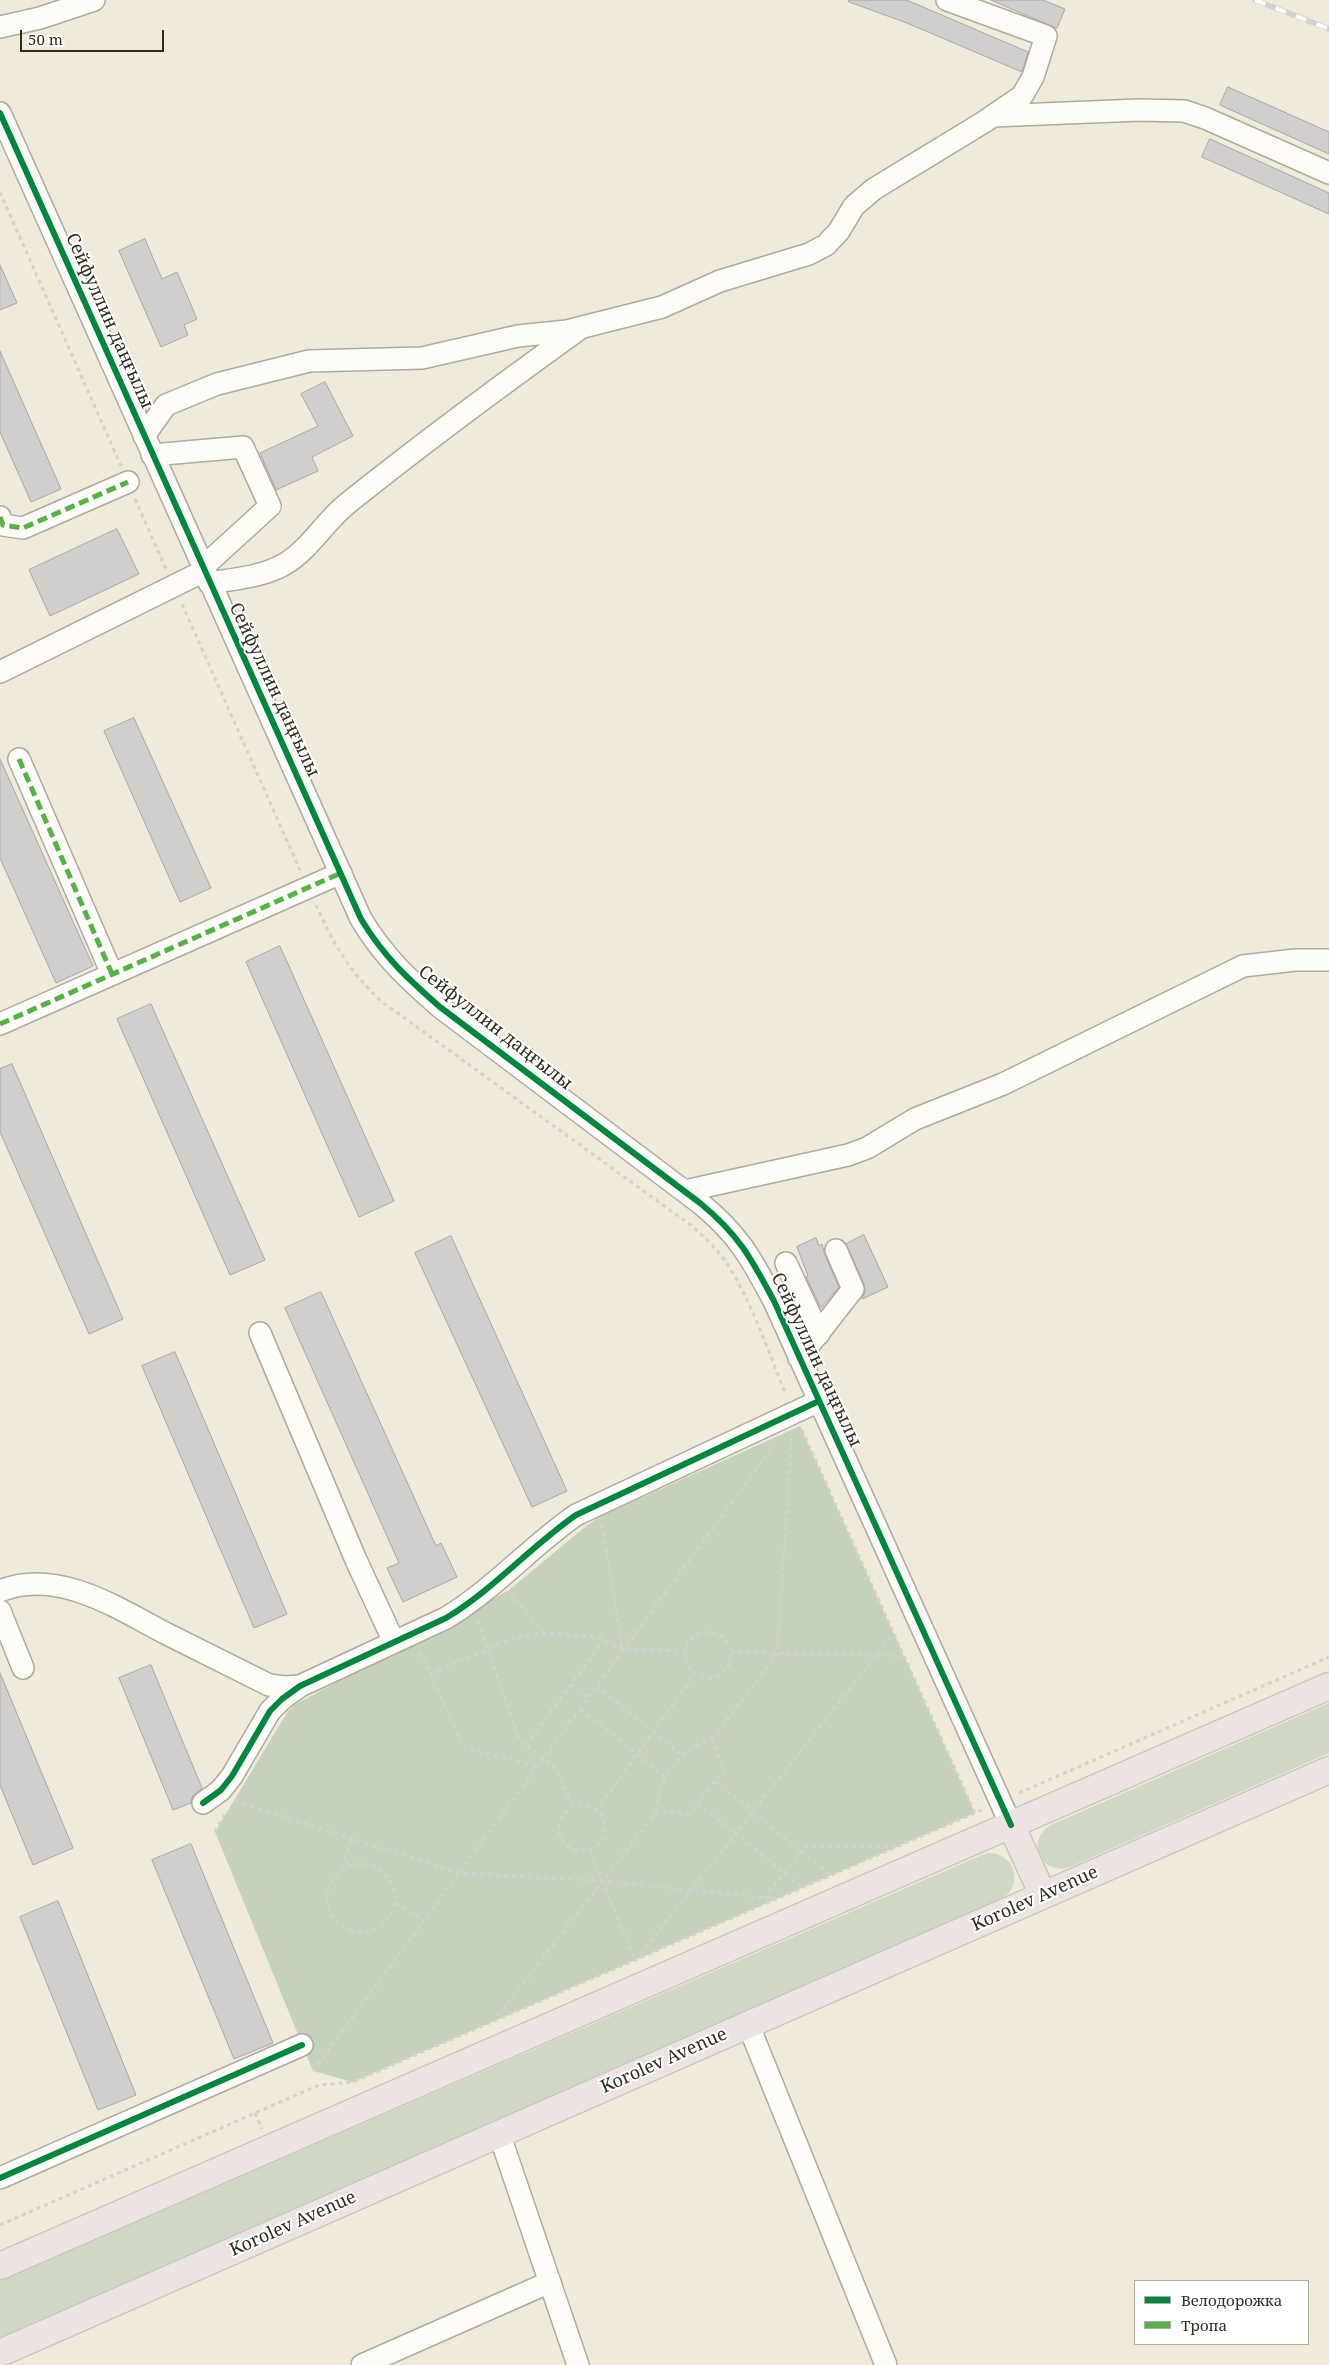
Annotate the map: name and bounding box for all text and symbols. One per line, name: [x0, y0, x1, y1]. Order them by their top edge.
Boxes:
scale bar: [22, 20, 166, 52]
text: 50 m: [28, 29, 63, 49]
street label: Сейфуллин даңғылы: [61, 230, 157, 412]
street label: Сейфуллин даңғылы: [224, 600, 324, 780]
street label: Сейфуллин даңғылы: [414, 961, 576, 1095]
street label: Сейфуллин даңғылы: [766, 1270, 866, 1450]
street label: Korolev Avenue: [968, 1861, 1102, 1937]
street label: Korolev Avenue: [597, 2023, 731, 2099]
street label: Korolev Avenue: [226, 2186, 360, 2262]
legend: [1134, 2280, 1309, 2345]
text: Велодорожка: [1181, 2290, 1282, 2310]
text: Тропа: [1181, 2315, 1227, 2335]

